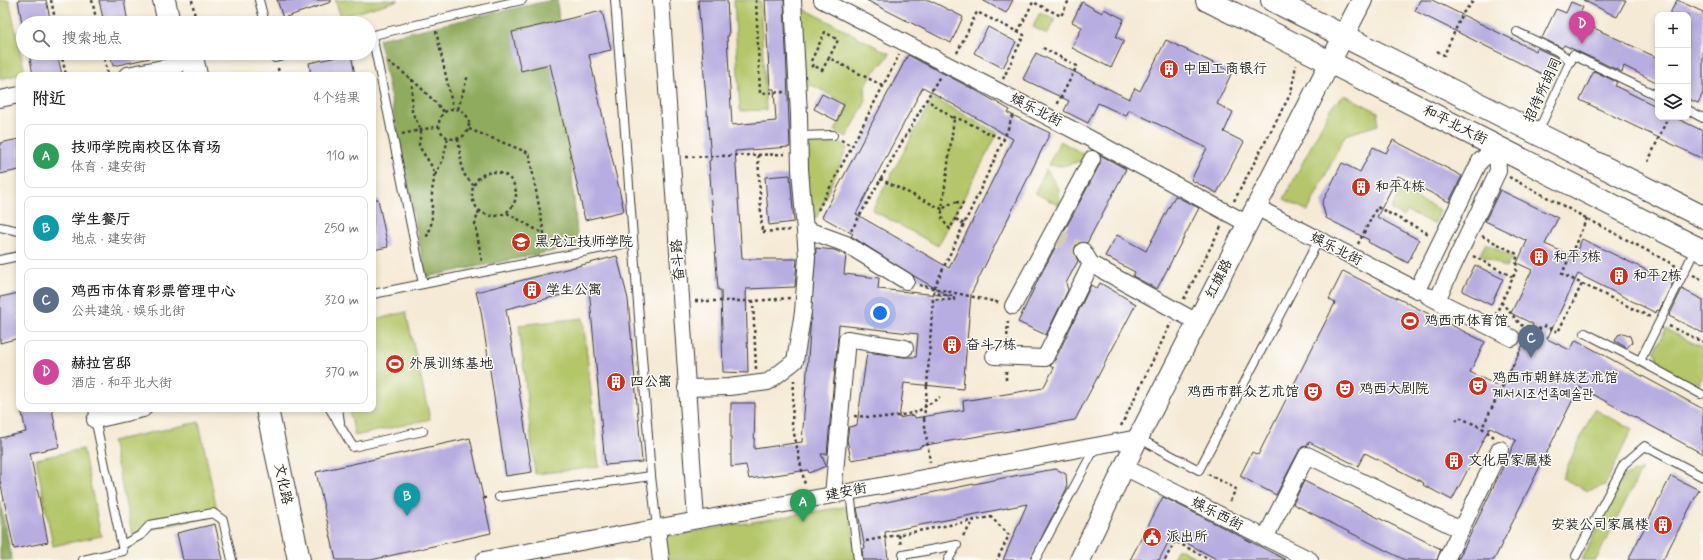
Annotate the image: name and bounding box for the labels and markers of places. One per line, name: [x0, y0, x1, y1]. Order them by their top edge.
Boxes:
pin: D: [1569, 11, 1595, 44]
building icon: 中国工商银行: [1158, 58, 1180, 80]
place label: 中国工商银行: [1183, 60, 1267, 78]
building icon: 和平4栋: [1350, 176, 1372, 198]
place label: 和平4栋: [1375, 178, 1425, 196]
school or university icon: 黑龙江技师学院: [510, 231, 532, 253]
place label: 黑龙江技师学院: [535, 233, 633, 251]
building icon: 和平3栋: [1528, 246, 1550, 268]
place label: 和平3栋: [1553, 248, 1601, 266]
building icon: 和平2栋: [1608, 265, 1630, 287]
place label: 和平2栋: [1633, 267, 1682, 285]
building icon: 学生公寓: [521, 279, 543, 301]
place label: 学生公寓: [546, 281, 602, 299]
sports icon: 鸡西市体育馆: [1399, 310, 1421, 332]
place label: 鸡西市体育馆: [1424, 312, 1508, 330]
pin: C: [1518, 325, 1544, 358]
building icon: 奋斗7栋: [941, 334, 963, 356]
place label: 奋斗7栋: [966, 336, 1017, 354]
sports icon: 外展训练基地: [384, 353, 406, 375]
place label: 外展训练基地: [409, 355, 493, 373]
place label: 鸡西市朝鲜族艺术馆 계서시조선족예술관: [1492, 369, 1618, 403]
building icon: 四公寓: [605, 371, 627, 393]
place label: 四公寓: [630, 373, 672, 391]
theatre icon: 鸡西市朝鲜族艺术馆 계서시조선족예술관: [1467, 375, 1489, 397]
theatre icon: 鸡西大剧院: [1334, 378, 1356, 400]
place label: 鸡西大剧院: [1359, 380, 1429, 398]
theatre icon: 鸡西市群众艺术馆: [1302, 381, 1324, 403]
place label: 鸡西市群众艺术馆: [1187, 383, 1299, 401]
building icon: 文化局家属楼: [1443, 450, 1465, 472]
place label: 文化局家属楼: [1468, 452, 1552, 470]
pin: B: [394, 483, 420, 516]
pin: A: [790, 489, 816, 522]
building icon: 安装公司家属楼: [1652, 514, 1674, 536]
place label: 安装公司家属楼: [1551, 516, 1649, 534]
public building icon: 派出所: [1141, 526, 1163, 548]
place label: 派出所: [1166, 528, 1208, 546]

